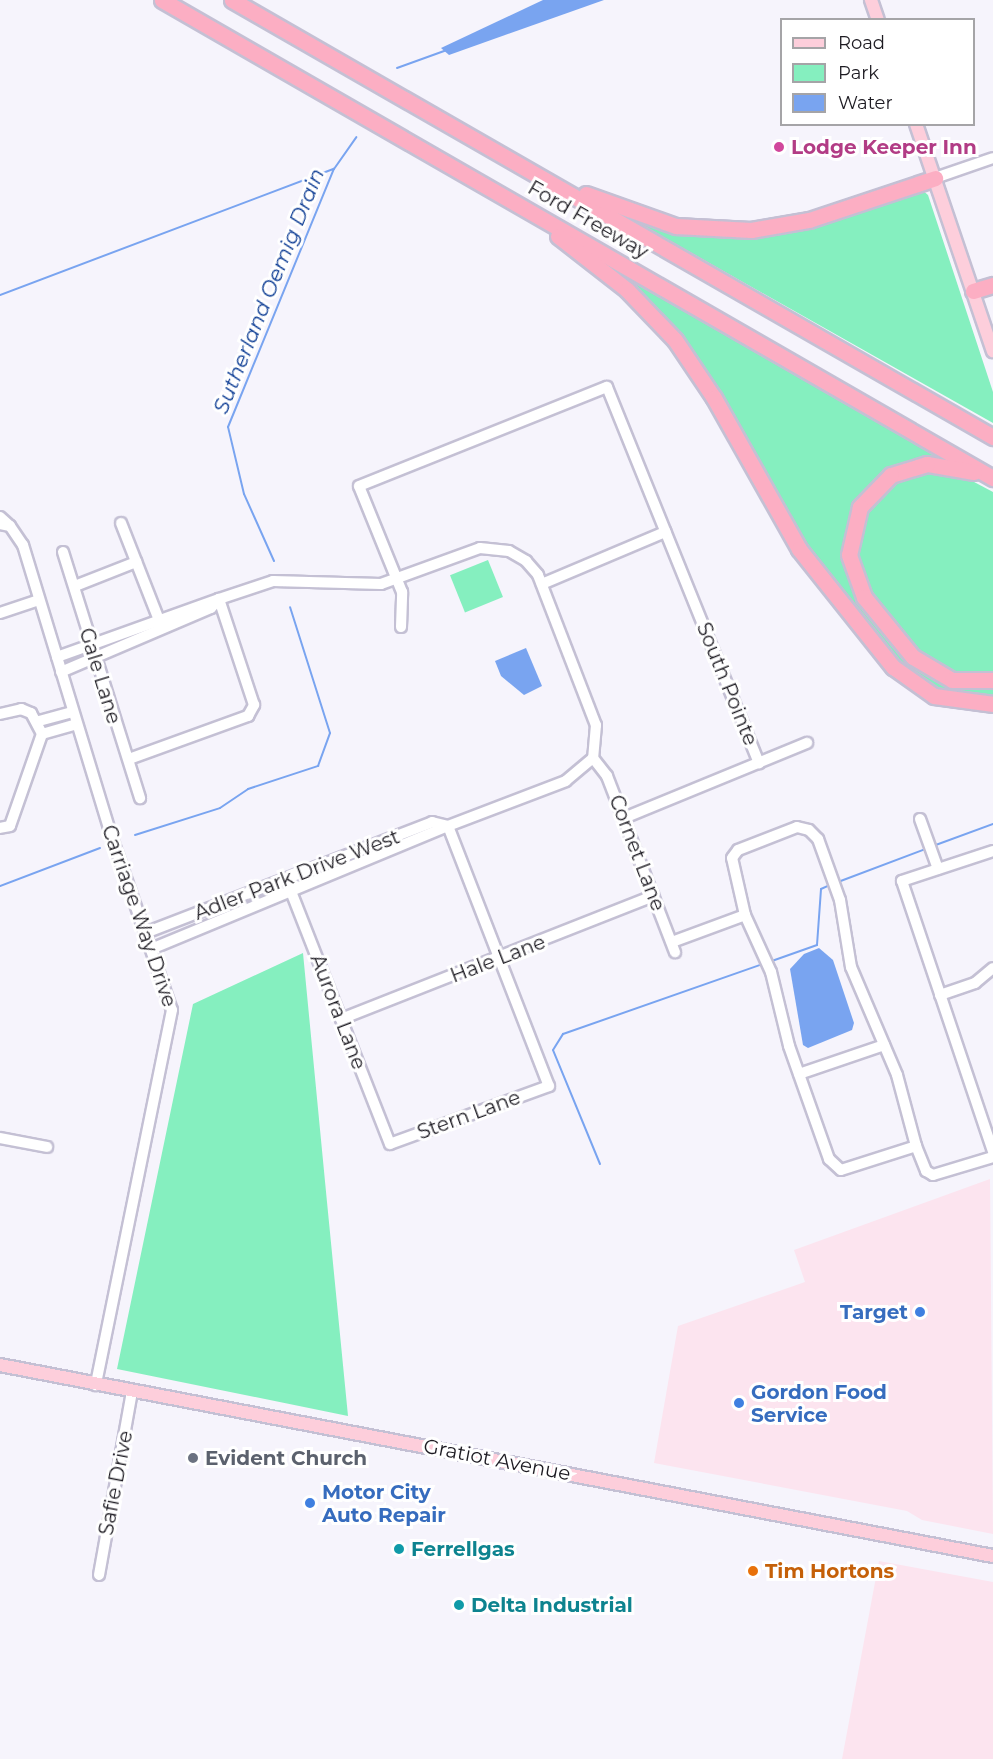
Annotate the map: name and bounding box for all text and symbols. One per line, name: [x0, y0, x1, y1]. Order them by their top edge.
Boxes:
legend: [780, 18, 975, 126]
text: Road: [838, 32, 885, 54]
text: Park: [838, 62, 879, 84]
text: Water: [838, 92, 893, 114]
place label: Lodge Keeper Inn: [791, 135, 977, 159]
marker: Lodge Keeper Inn: [772, 140, 786, 154]
water label: Sutherland Oemig Drain: [208, 165, 330, 417]
street label: Ford Freeway: [524, 176, 652, 264]
street label: South Pointe: [691, 619, 763, 749]
street label: Gale Lane: [74, 625, 126, 727]
street label: Cornet Lane: [604, 792, 670, 914]
street label: Carriage Way Drive: [97, 822, 181, 1010]
street label: Adler Park Drive West: [191, 825, 403, 925]
street label: Hale Lane: [447, 930, 549, 988]
street label: Aurora Lane: [305, 951, 371, 1073]
street label: Stern Lane: [414, 1085, 524, 1145]
place label: Target: [840, 1300, 908, 1324]
marker: Target: [913, 1305, 927, 1319]
place label: Gordon Food Service: [751, 1380, 887, 1427]
marker: Gordon Food Service: [732, 1396, 746, 1410]
street label: Safie Drive: [94, 1429, 138, 1537]
street label: Gratiot Avenue: [421, 1434, 573, 1486]
place label: Evident Church: [205, 1446, 367, 1470]
marker: Evident Church: [186, 1451, 200, 1465]
place label: Motor City Auto Repair: [322, 1480, 446, 1527]
marker: Motor City Auto Repair: [303, 1496, 317, 1510]
place label: Ferrellgas: [411, 1537, 515, 1561]
marker: Ferrellgas: [392, 1542, 406, 1556]
place label: Tim Hortons: [765, 1559, 894, 1583]
marker: Tim Hortons: [746, 1564, 760, 1578]
place label: Delta Industrial: [471, 1593, 633, 1617]
marker: Delta Industrial: [452, 1598, 466, 1612]

